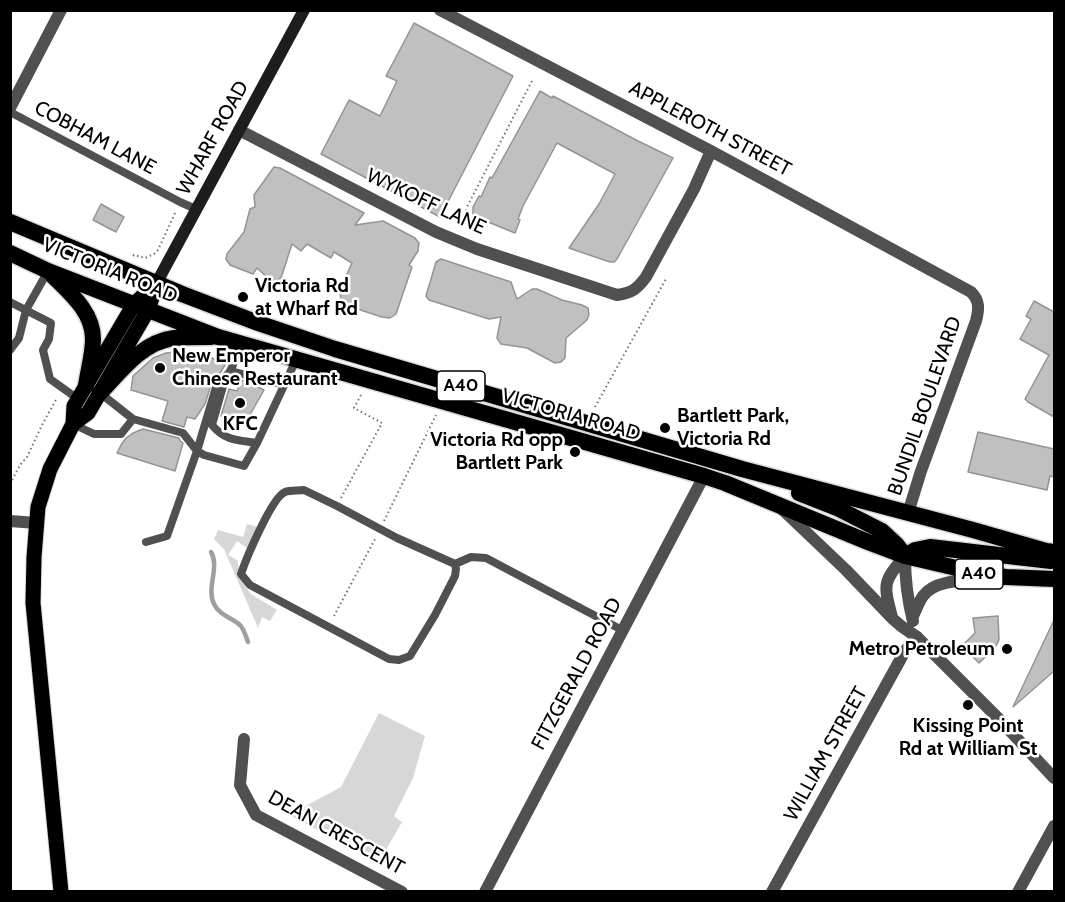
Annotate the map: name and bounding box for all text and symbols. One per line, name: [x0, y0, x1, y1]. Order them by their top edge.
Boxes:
street label: APPLEROTH STREET: [625, 76, 795, 182]
street label: WHARF ROAD: [172, 77, 254, 199]
street label: COBHAM LANE: [30, 96, 160, 180]
street label: WYKOFF LANE: [362, 164, 490, 240]
street label: VICTORIA ROAD: [39, 233, 181, 309]
place label: Victoria Rd at Wharf Rd: [255, 274, 358, 321]
marker: Victoria Rd at Wharf Rd: [236, 290, 250, 304]
street label: BUNDIL BOULEVARD: [883, 313, 967, 499]
place label: New Emperor Chinese Restaurant: [172, 344, 338, 391]
marker: New Emperor Chinese Restaurant: [153, 361, 167, 375]
road number: A40: [437, 371, 485, 401]
street label: VICTORIA ROAD: [499, 384, 643, 446]
marker: KFC: [233, 396, 247, 410]
place label: Bartlett Park, Victoria Rd: [677, 404, 789, 451]
place label: KFC: [222, 412, 258, 436]
marker: Bartlett Park, Victoria Rd: [658, 421, 672, 435]
place label: Victoria Rd opp Bartlett Park: [430, 428, 563, 475]
marker: Victoria Rd opp Bartlett Park: [568, 445, 582, 459]
road number: A40: [955, 559, 1003, 589]
street label: FITZGERALD ROAD: [527, 594, 627, 754]
place label: Metro Petroleum: [849, 637, 995, 661]
marker: Metro Petroleum: [1000, 642, 1014, 656]
street label: WILLIAM STREET: [779, 683, 873, 825]
marker: Kissing Point Rd at William St: [961, 698, 975, 712]
place label: Kissing Point Rd at William St: [899, 714, 1037, 761]
street label: DEAN CRESCENT: [264, 786, 408, 880]

